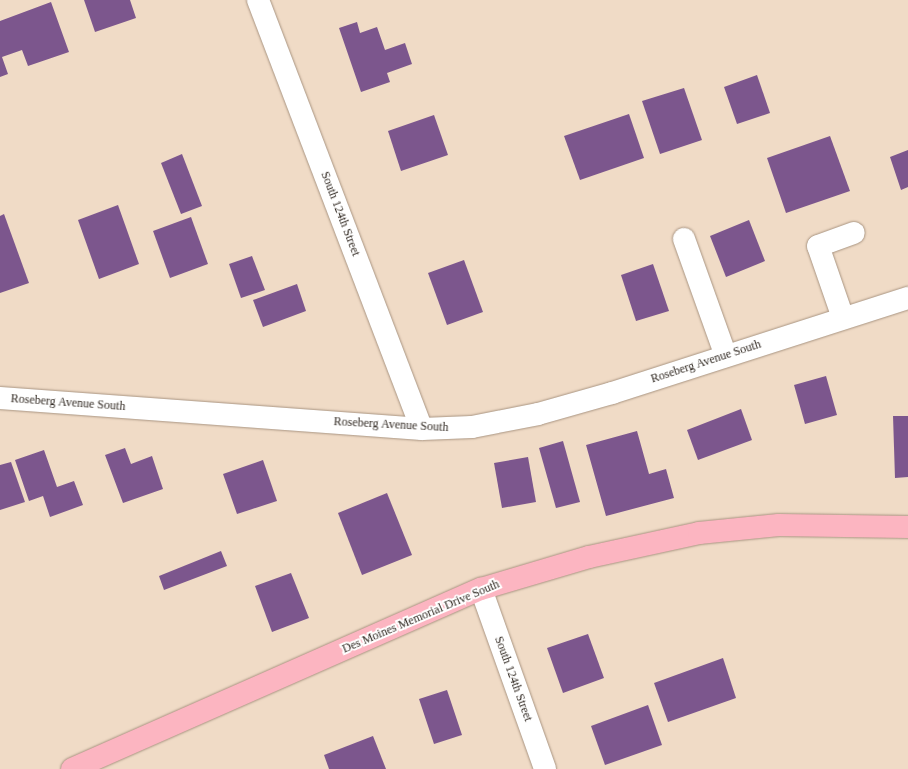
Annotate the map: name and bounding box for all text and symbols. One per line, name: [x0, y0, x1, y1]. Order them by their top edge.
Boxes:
street label: South 124th Street: [317, 170, 363, 258]
street label: Roseberg Avenue South: [649, 337, 763, 387]
street label: Roseberg Avenue South: [10, 392, 126, 414]
street label: Roseberg Avenue South: [333, 415, 449, 435]
street label: Des Moines Memorial Drive South: [340, 577, 502, 657]
street label: South 124th Street: [491, 635, 535, 723]

